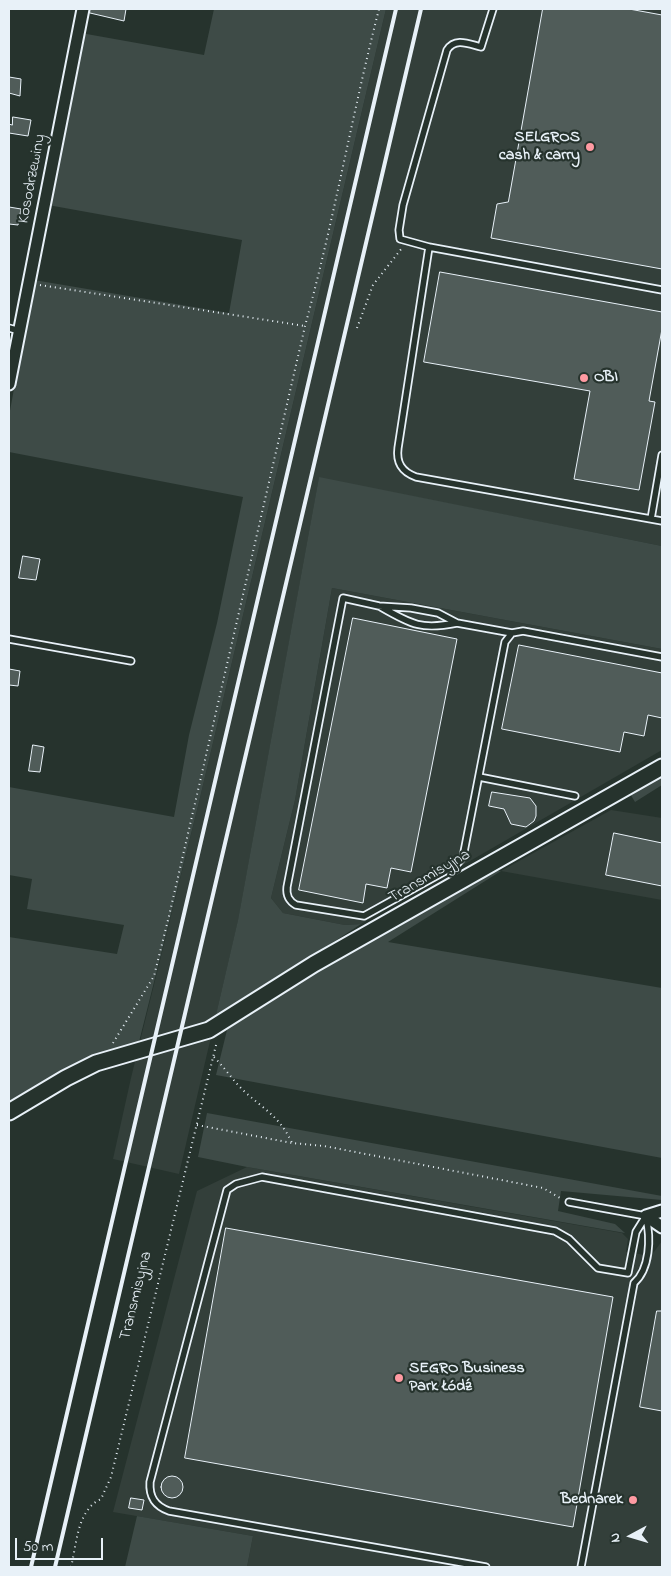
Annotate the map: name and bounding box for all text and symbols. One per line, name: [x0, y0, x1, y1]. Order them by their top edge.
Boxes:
place label: SELGROS cash & carry: [499, 128, 580, 166]
street label: Kosodrzewiny: [15, 133, 51, 225]
marker: SELGROS cash & carry: [584, 141, 596, 153]
place label: OBI: [594, 368, 618, 388]
marker: OBI: [578, 372, 590, 384]
street label: Transmisyjna: [386, 846, 474, 908]
street label: Transmisyjna: [117, 1250, 157, 1342]
place label: SEGRO Business Park Łódź: [409, 1359, 525, 1397]
marker: SEGRO Business Park Łódź: [393, 1372, 405, 1384]
place label: Bednarek: [560, 1490, 623, 1510]
marker: Bednarek: [627, 1494, 639, 1506]
north arrow: [606, 1511, 656, 1561]
scale bar: [18, 1528, 105, 1560]
text: N: [605, 1532, 627, 1543]
text: 50 m: [23, 1536, 53, 1558]

